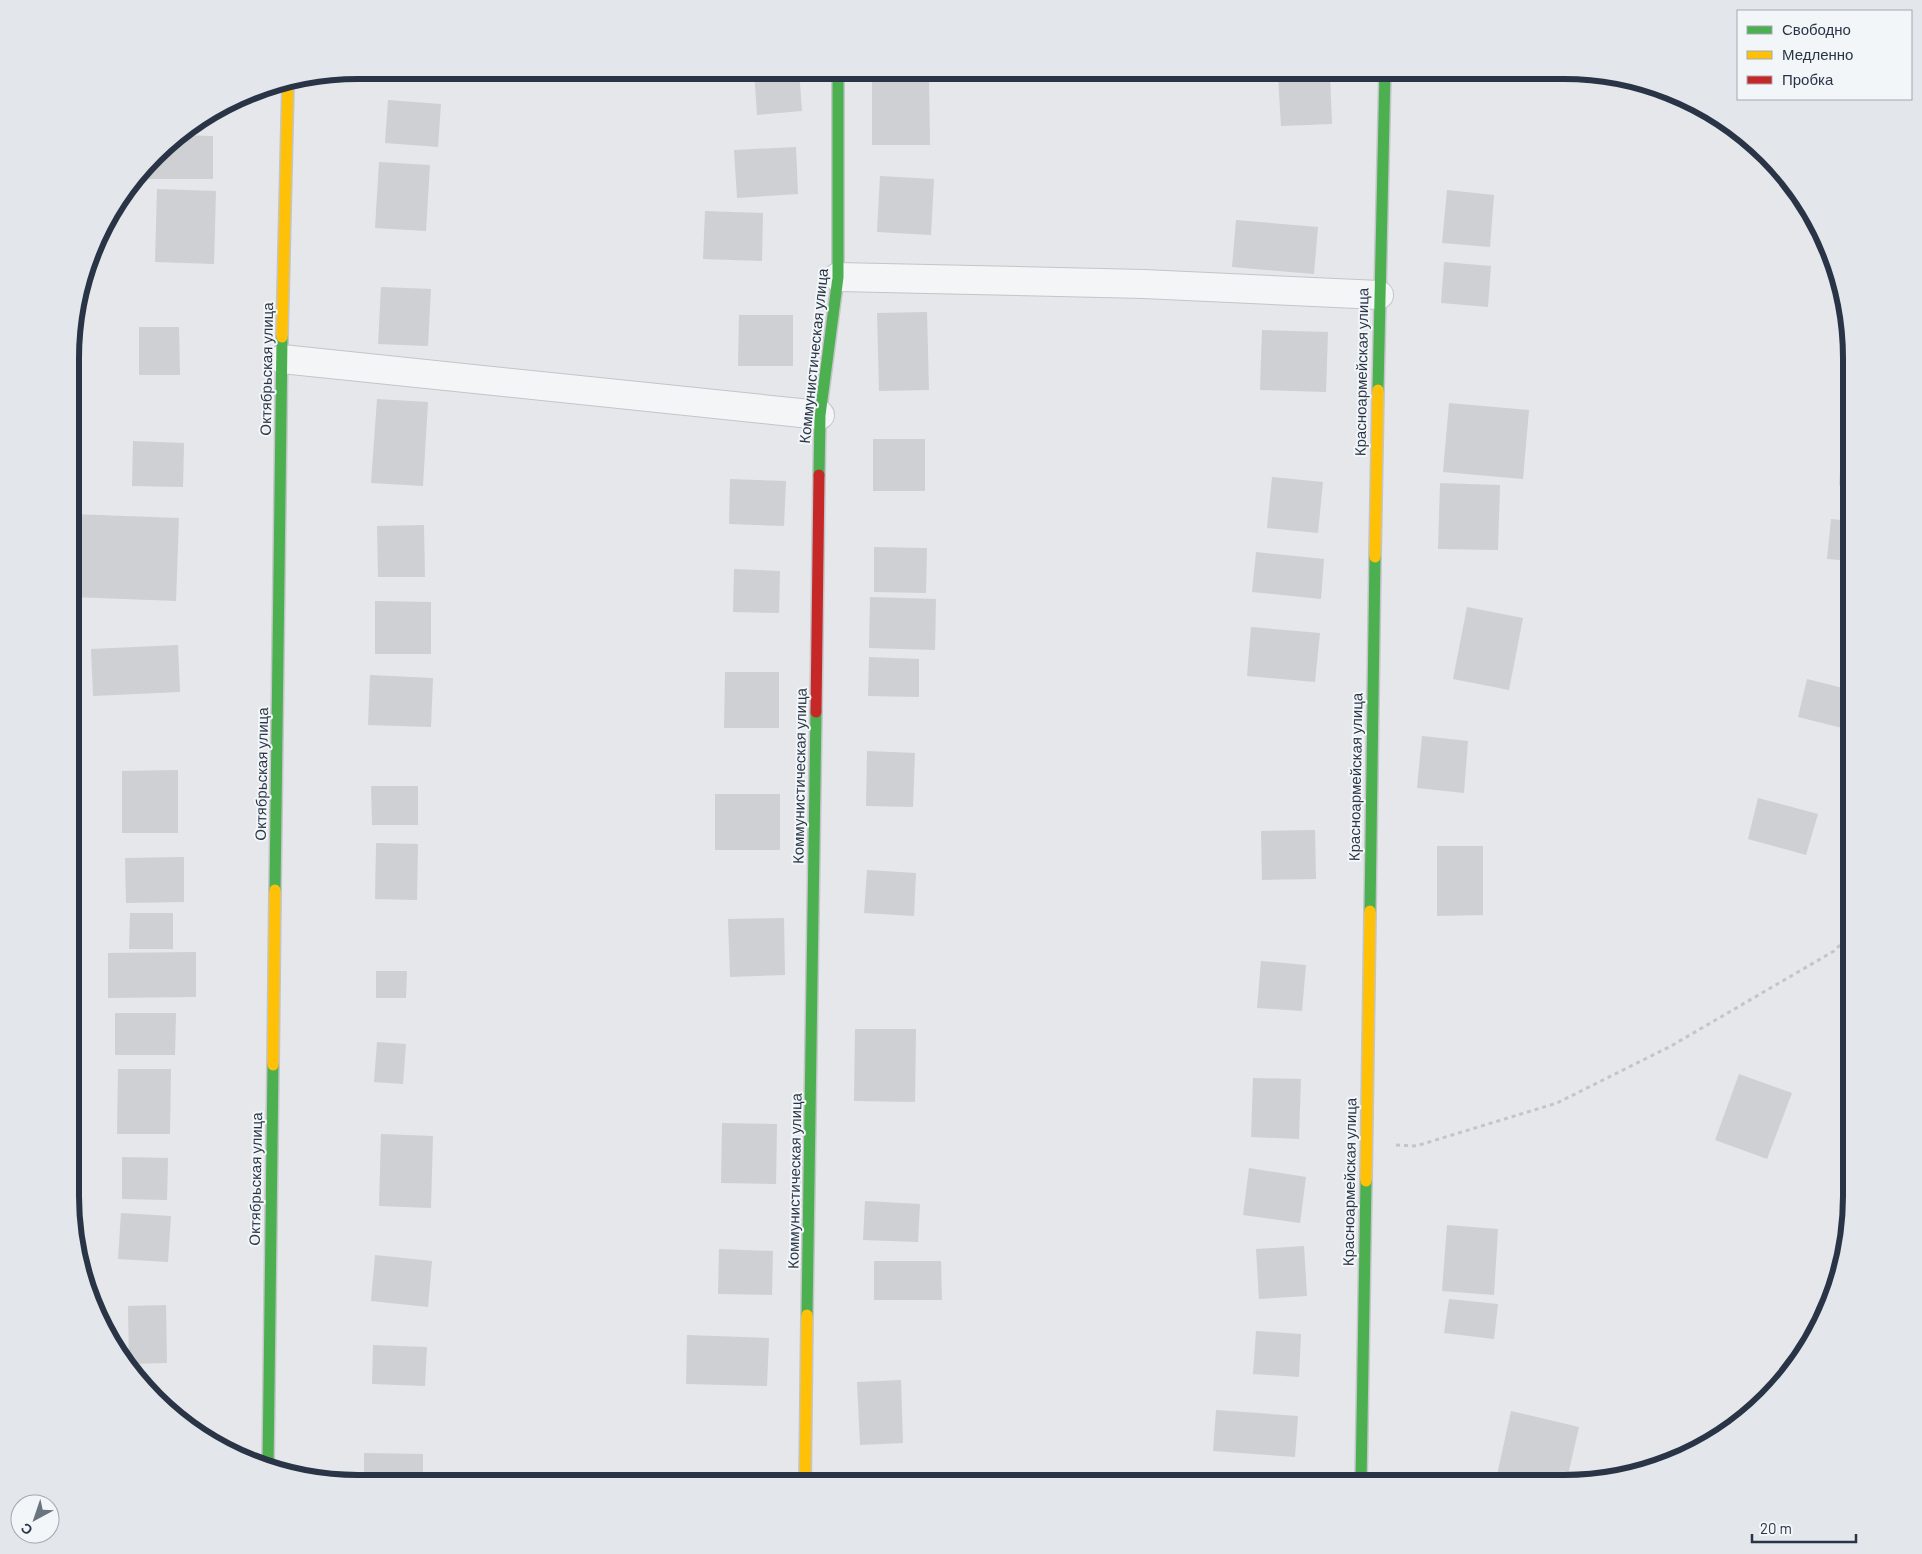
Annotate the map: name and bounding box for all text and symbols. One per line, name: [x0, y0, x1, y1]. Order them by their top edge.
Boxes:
legend: [1737, 10, 1912, 100]
text: Свободно: [1782, 20, 1851, 38]
text: Медленно: [1782, 45, 1853, 63]
text: Пробка: [1782, 70, 1834, 88]
street label: Коммунистическая улица: [795, 267, 831, 444]
street label: Красноармейская улица: [1351, 287, 1371, 456]
street label: Октябрьская улица: [256, 302, 276, 436]
street label: Коммунистическая улица: [788, 687, 810, 864]
street label: Красноармейская улица: [1345, 692, 1365, 861]
street label: Октябрьская улица: [251, 707, 271, 841]
street label: Коммунистическая улица: [783, 1092, 805, 1269]
street label: Красноармейская улица: [1339, 1097, 1359, 1266]
street label: Октябрьская улица: [245, 1112, 265, 1246]
north arrow: [10, 1494, 60, 1544]
scale bar: [1752, 1512, 1856, 1544]
text: 20 m: [1760, 1519, 1792, 1537]
text: С: [17, 1520, 36, 1539]

